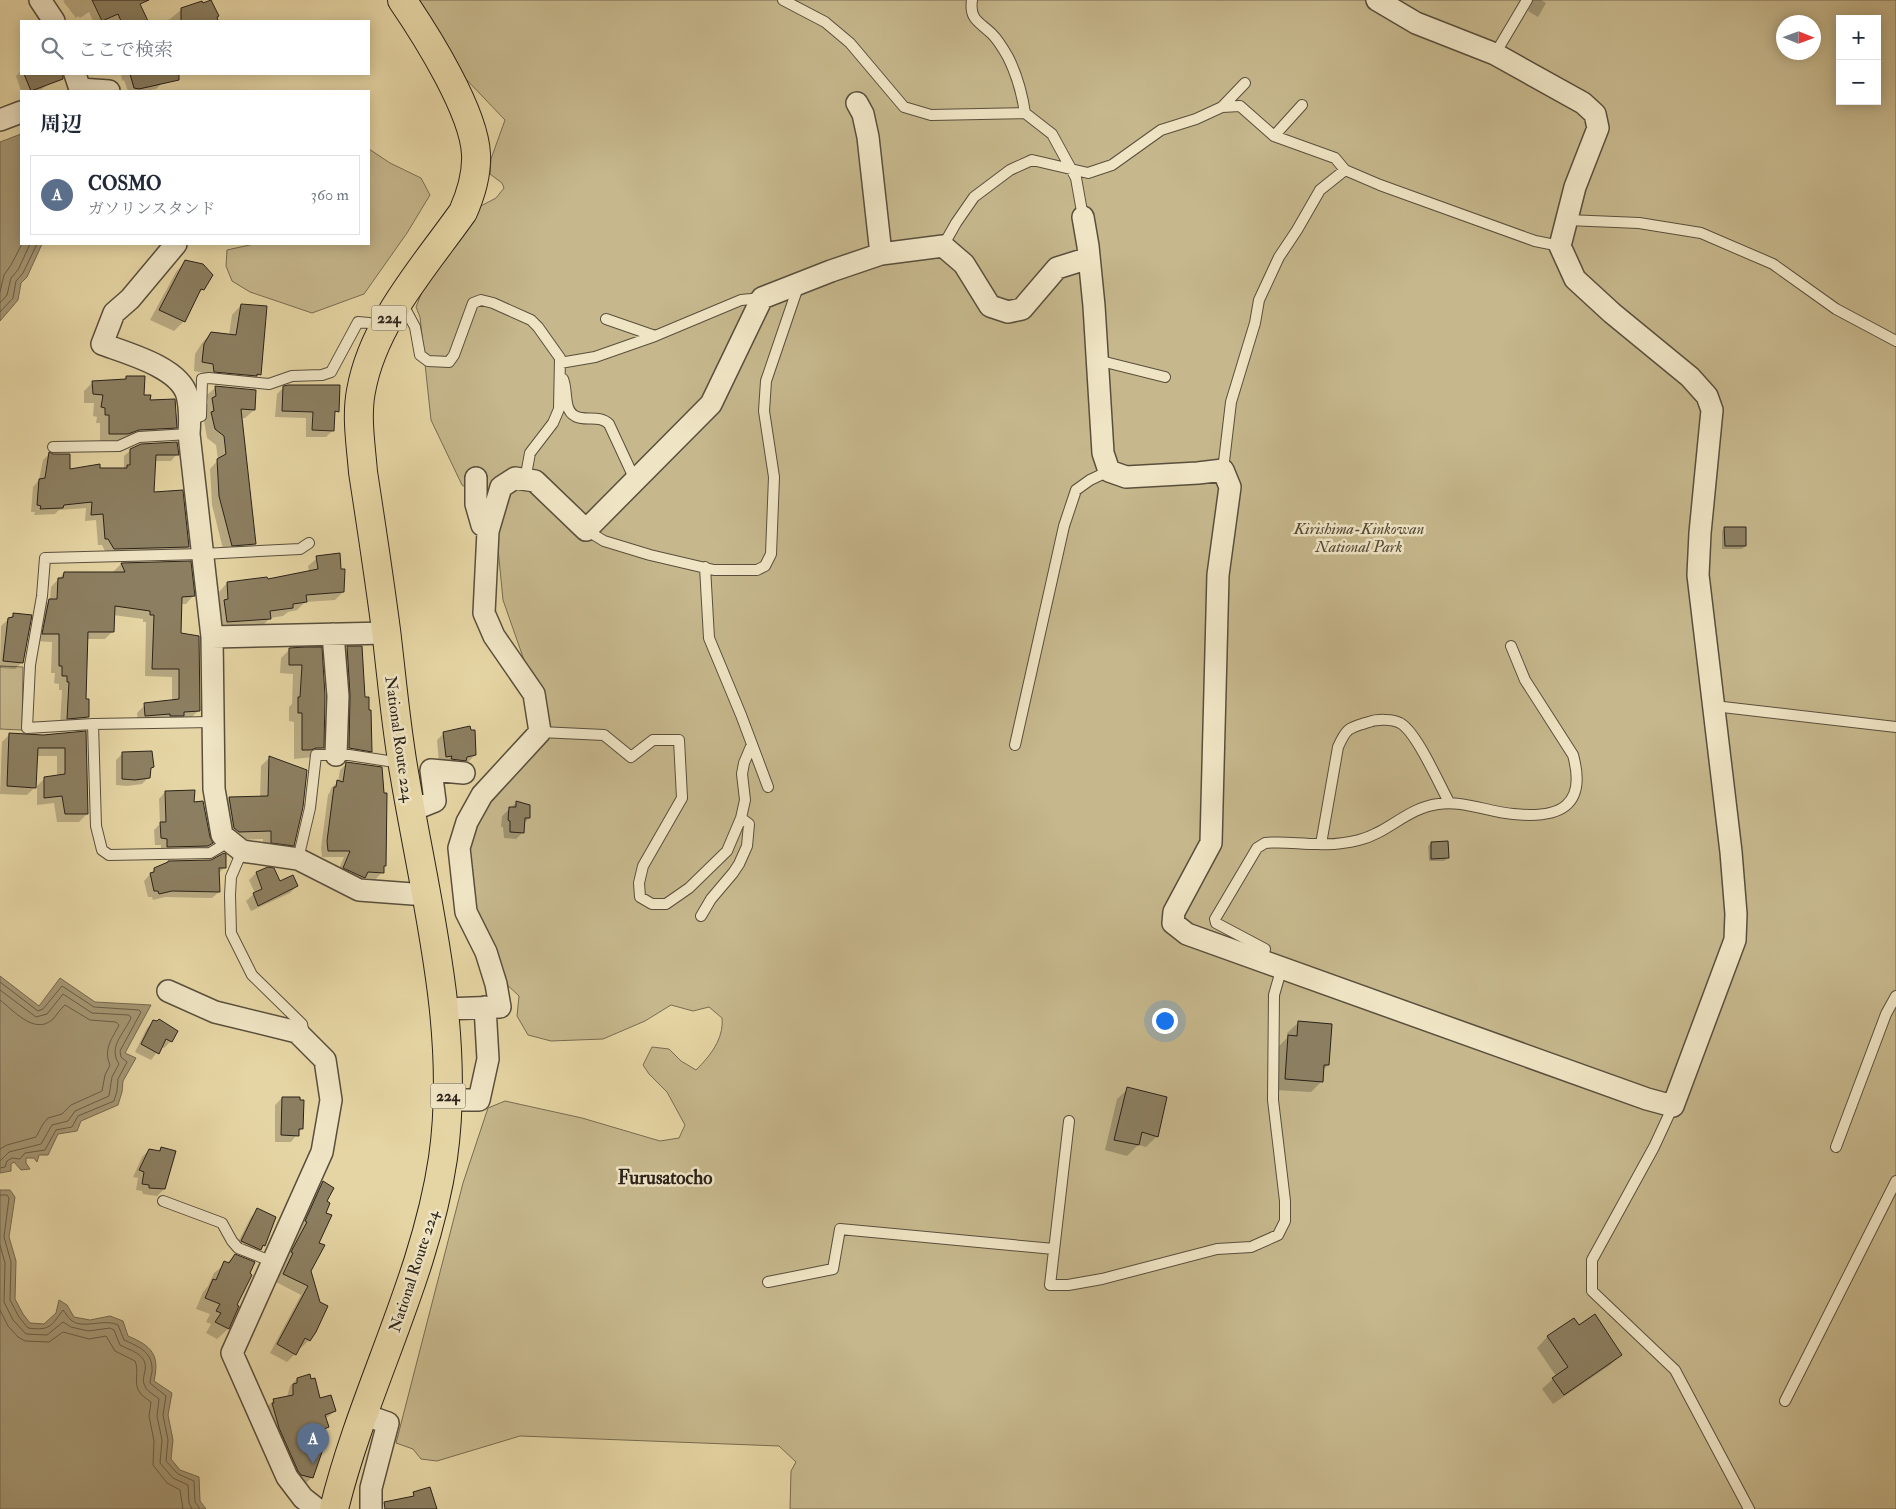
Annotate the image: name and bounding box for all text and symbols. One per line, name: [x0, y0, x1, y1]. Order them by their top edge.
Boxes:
north arrow: [1776, 15, 1821, 60]
map controls: [1836, 15, 1881, 105]
button: +: [1836, 15, 1881, 60]
search box: [20, 20, 370, 75]
icon: search: [38, 34, 66, 62]
text: ここで検索: [78, 38, 173, 62]
button: −: [1836, 60, 1881, 105]
text: 周辺: [40, 111, 82, 138]
text: COSMO: [88, 172, 162, 196]
text: A: [52, 185, 62, 205]
text: 360 m: [311, 185, 349, 205]
text: ガソリンスタンド: [88, 199, 216, 219]
road number: 224: [372, 306, 406, 330]
park label: Kirishima-Kinkowan National Park: [1293, 519, 1424, 557]
street label: National Route 224: [380, 675, 418, 805]
your location: [1152, 1008, 1178, 1034]
road number: 224: [430, 1084, 466, 1108]
district label: Furusatocho: [618, 1166, 712, 1190]
street label: National Route 224: [385, 1206, 444, 1335]
pin: A: [297, 1423, 329, 1464]

